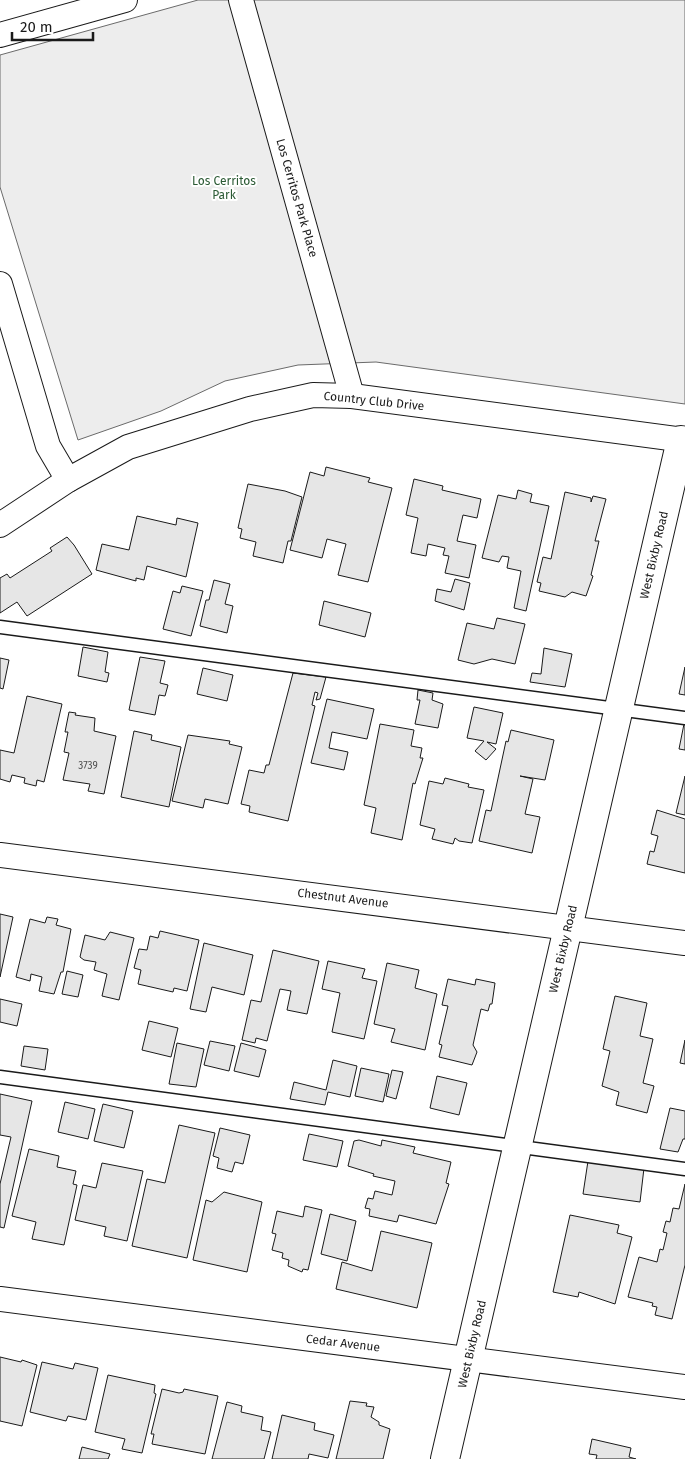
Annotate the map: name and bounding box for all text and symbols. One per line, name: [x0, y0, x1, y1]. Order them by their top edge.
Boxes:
scale bar: [12, 10, 94, 42]
text: 20 m: [20, 18, 53, 36]
street label: Los Cerritos Park Place: [273, 137, 321, 259]
park label: Los Cerritos Park: [192, 174, 256, 202]
street label: Country Club Drive: [323, 389, 425, 413]
street label: West Bixby Road: [637, 510, 671, 600]
house number: 3739: [78, 760, 98, 772]
street label: Chestnut Avenue: [297, 885, 389, 911]
street label: West Bixby Road: [546, 904, 580, 994]
street label: West Bixby Road: [455, 1299, 489, 1389]
street label: Cedar Avenue: [305, 1332, 381, 1354]

